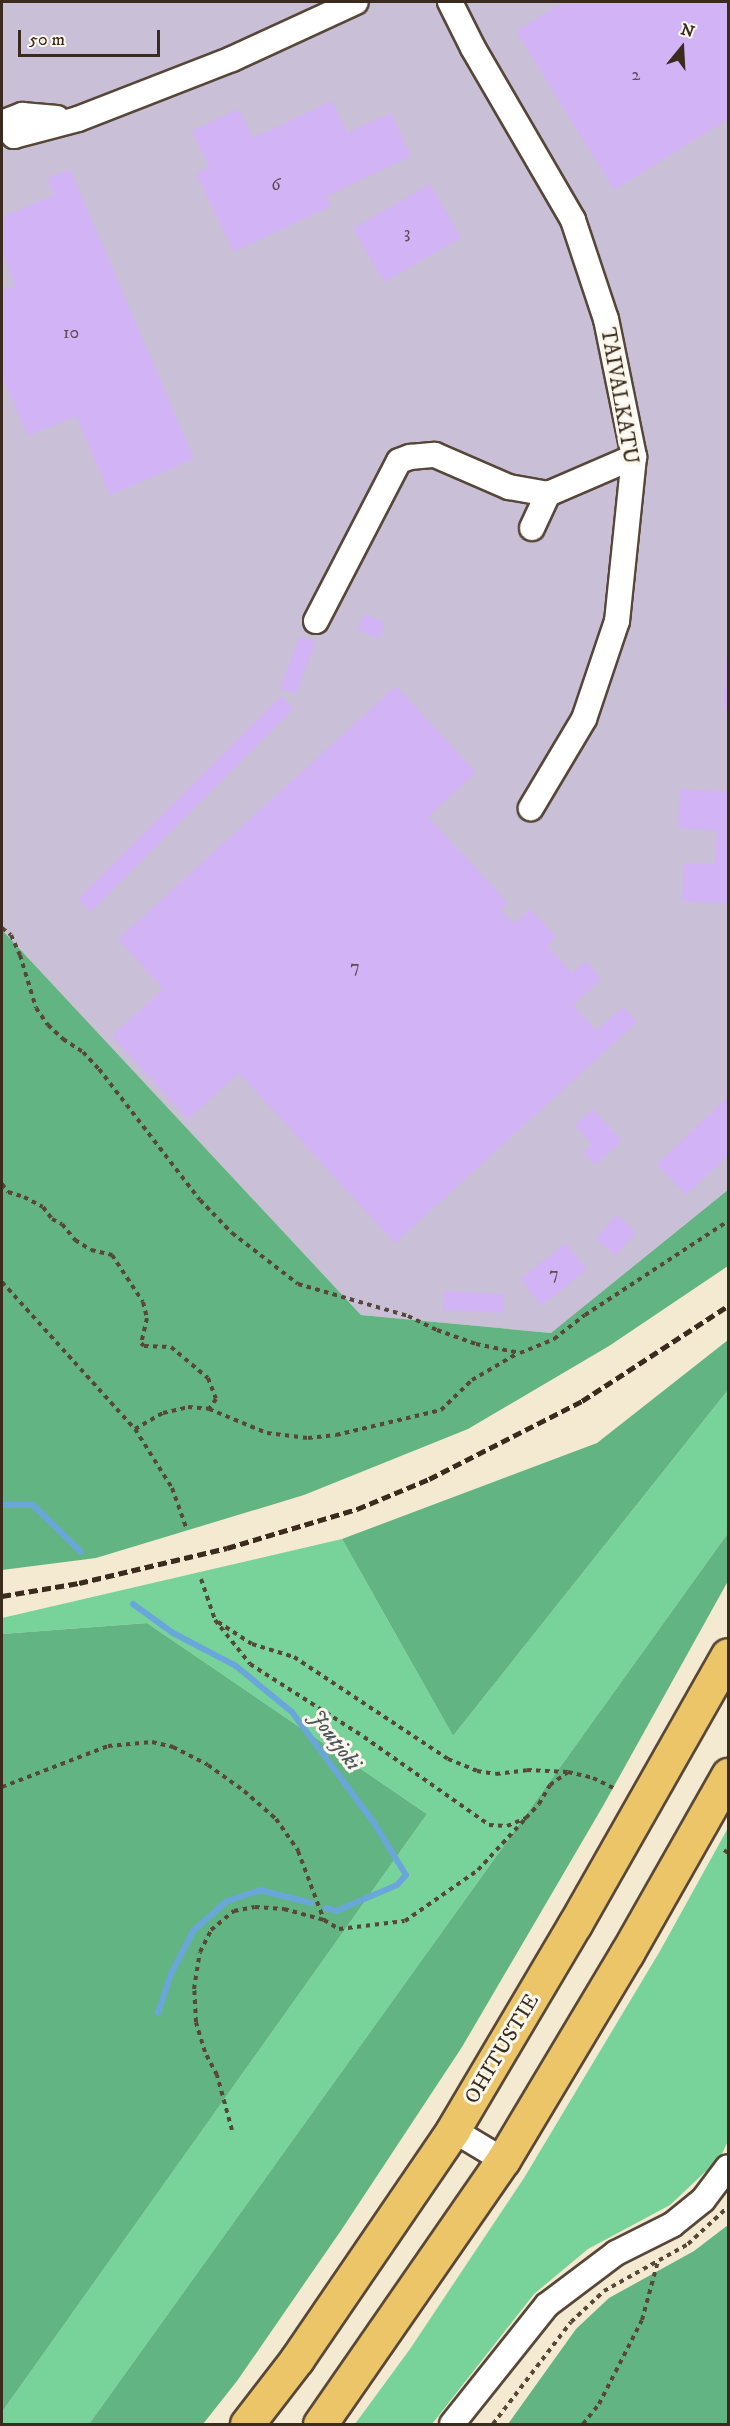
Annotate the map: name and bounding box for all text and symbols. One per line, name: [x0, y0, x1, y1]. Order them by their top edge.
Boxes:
scale bar: [21, 18, 164, 56]
north arrow: [652, 18, 712, 78]
text: N: [678, 19, 697, 42]
text: 50 m: [29, 29, 65, 51]
house number: 2: [632, 64, 640, 86]
house number: 6: [271, 174, 281, 196]
house number: 3: [404, 222, 410, 244]
house number: 10: [63, 322, 79, 344]
street label: TAIVALKATU: [595, 326, 643, 466]
house number: 7: [350, 956, 360, 978]
house number: 7: [549, 1263, 559, 1285]
water label: Joutjoki: [304, 1704, 366, 1776]
street label: OHITUSTIE: [459, 1990, 545, 2108]

